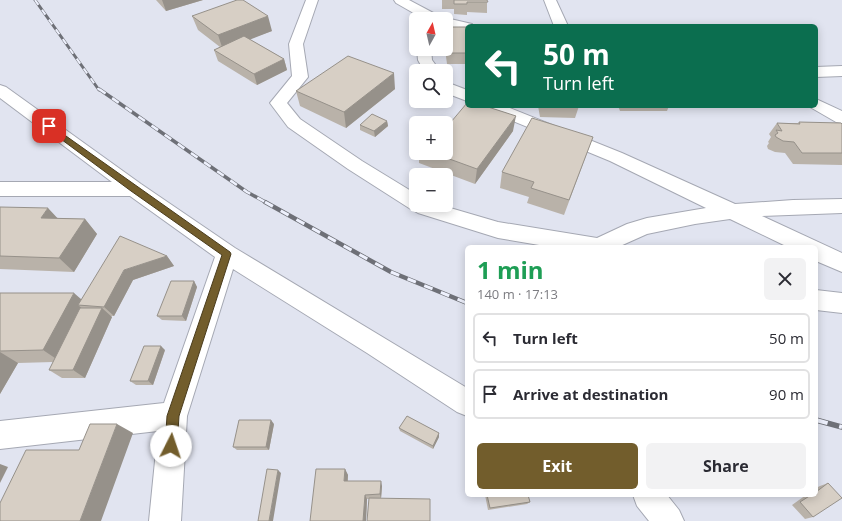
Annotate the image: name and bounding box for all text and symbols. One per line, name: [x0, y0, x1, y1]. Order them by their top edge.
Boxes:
north arrow: [409, 12, 453, 56]
map controls: [409, 12, 453, 212]
text: 50 m: [543, 35, 610, 73]
icon: left: [477, 40, 529, 92]
button: search: [409, 64, 453, 108]
text: Turn left: [543, 71, 614, 95]
pin: [32, 109, 66, 143]
icon: arrive: [38, 115, 60, 137]
button: +: [409, 116, 453, 160]
button: −: [409, 168, 453, 212]
text: 1 min: [477, 253, 544, 286]
button: close: [764, 258, 806, 300]
text: 140 m · 17:13: [477, 285, 558, 303]
icon: left: [479, 327, 501, 349]
text: Turn left: [513, 328, 578, 348]
text: 50 m: [769, 328, 804, 348]
icon: arrive: [479, 383, 501, 405]
text: Arrive at destination: [513, 384, 668, 404]
text: 90 m: [769, 384, 804, 404]
position arrow: [150, 425, 192, 467]
button: Exit: [477, 443, 638, 489]
button: Share: [646, 443, 806, 489]

